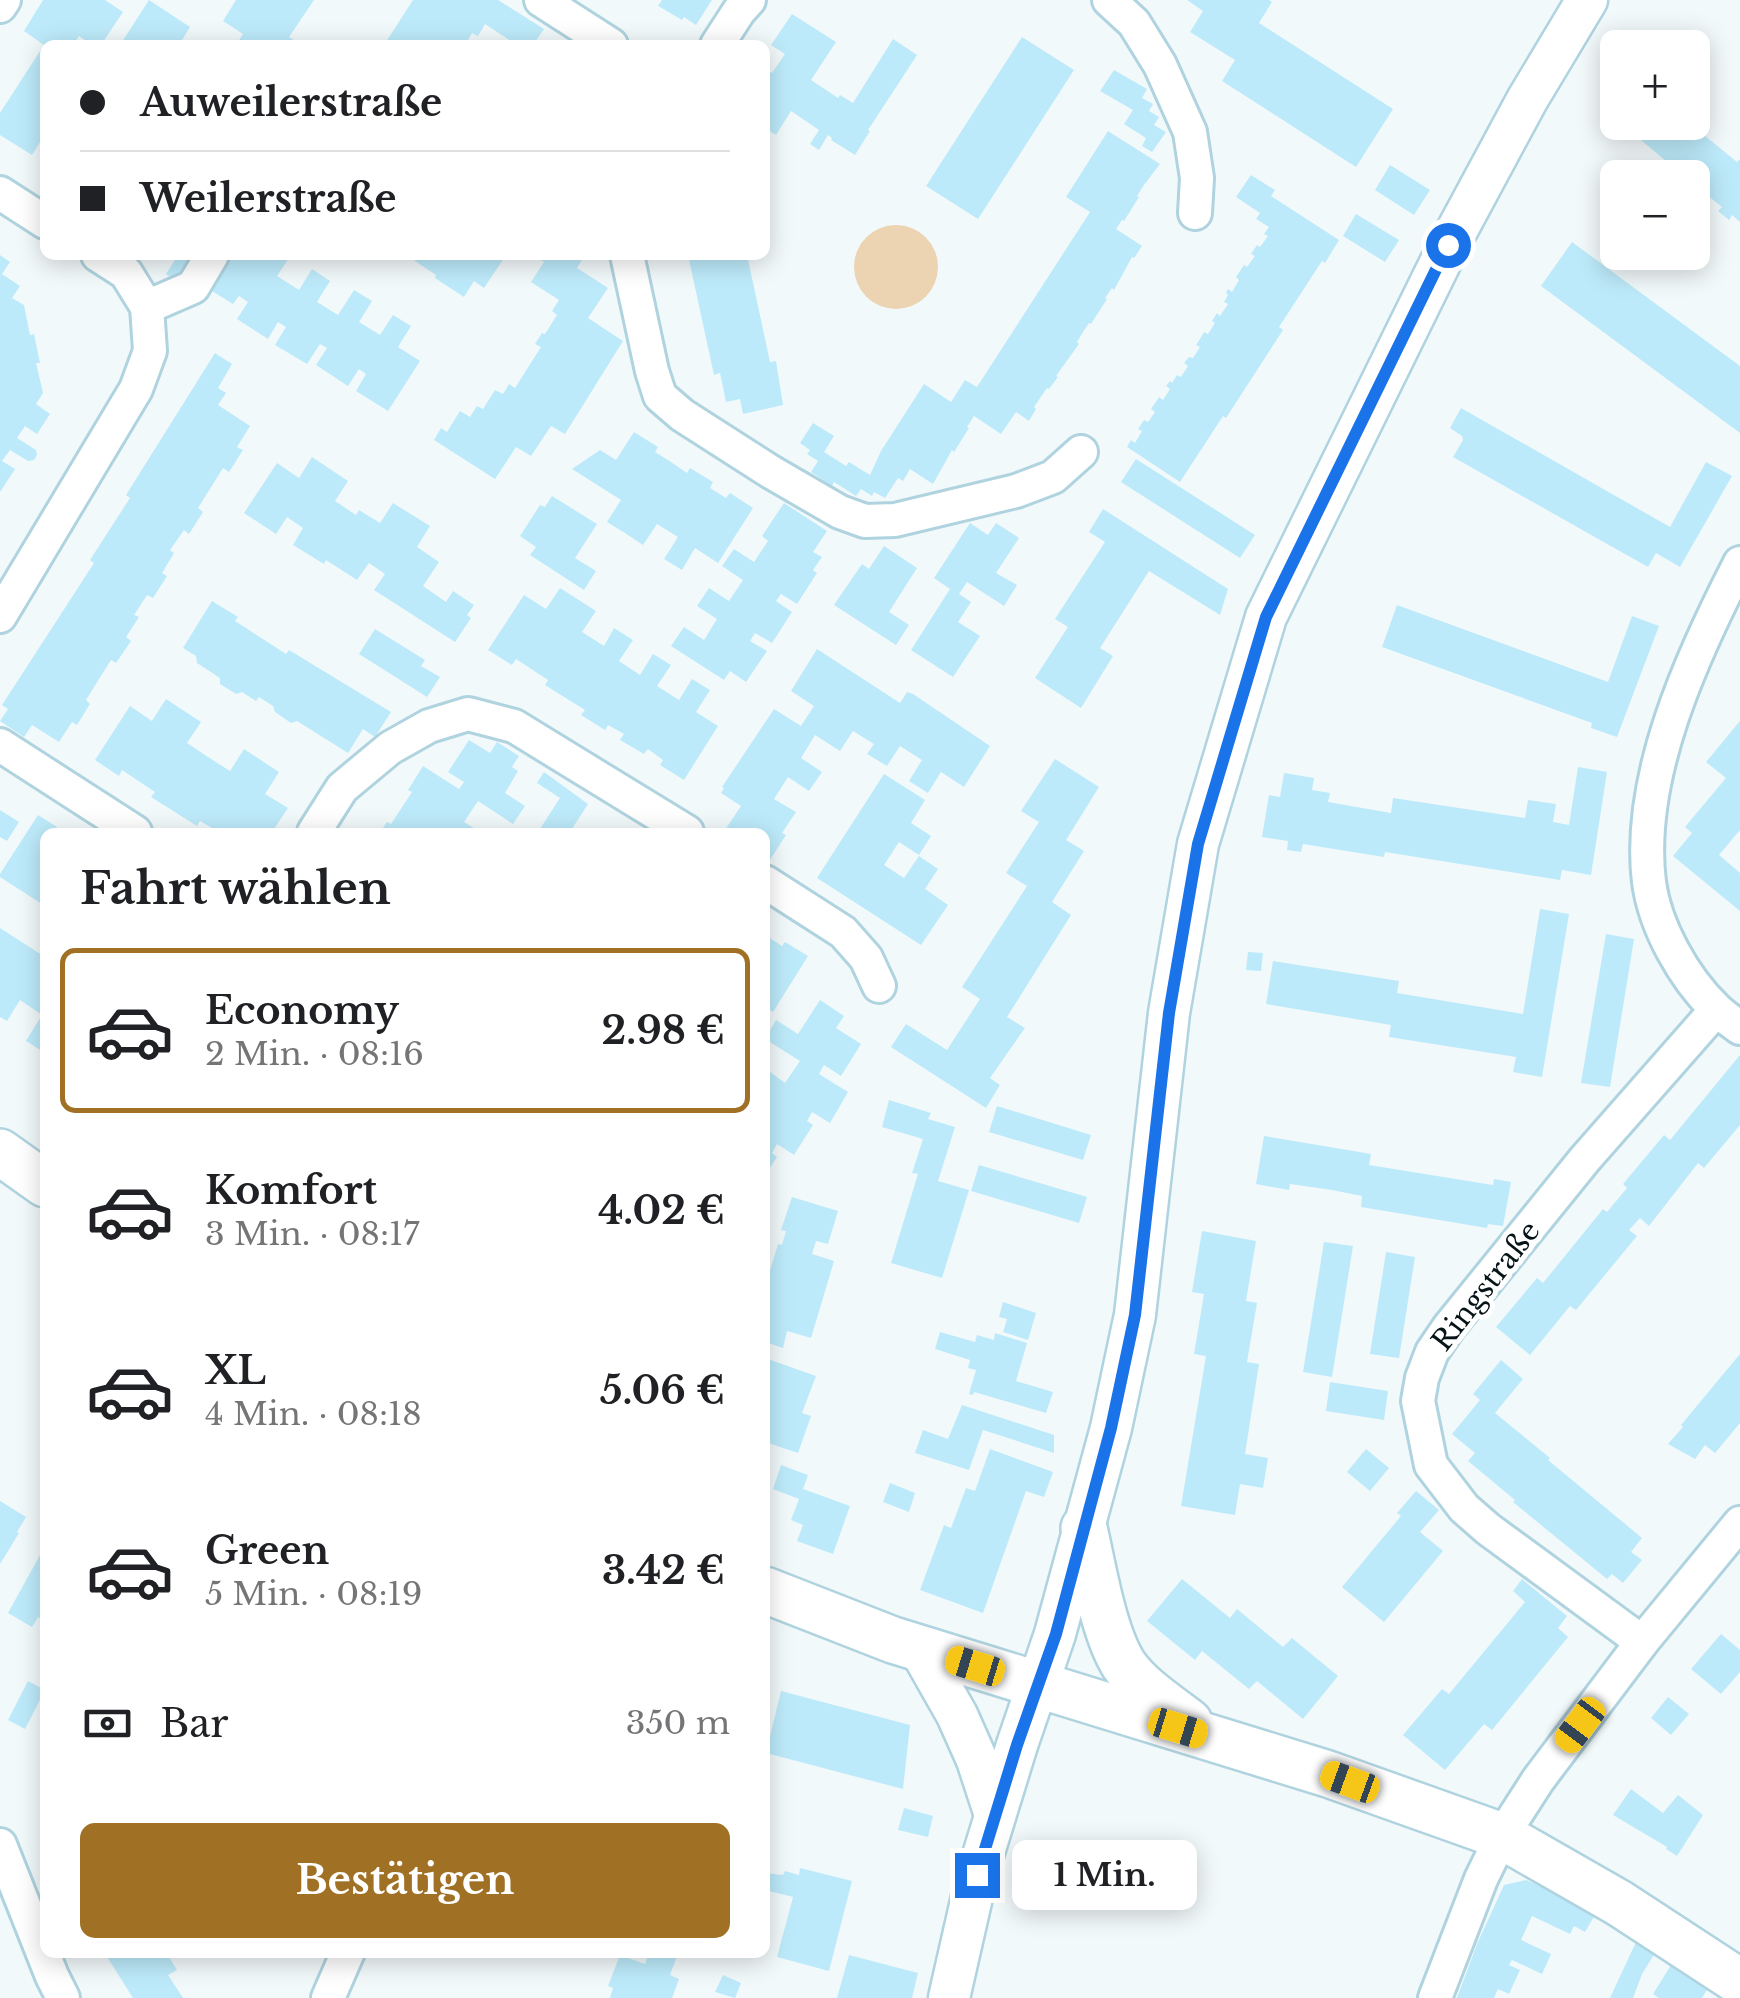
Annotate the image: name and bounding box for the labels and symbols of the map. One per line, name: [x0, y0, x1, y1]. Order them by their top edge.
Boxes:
route start: [1426, 223, 1471, 268]
street label: Ringstraße: [1424, 1214, 1548, 1358]
car: [942, 1643, 1008, 1689]
car: [1550, 1692, 1610, 1758]
car: [1145, 1705, 1211, 1751]
car: [1317, 1758, 1383, 1806]
callout: 1 Min.: [1012, 1840, 1197, 1910]
route end: [955, 1853, 1000, 1898]

